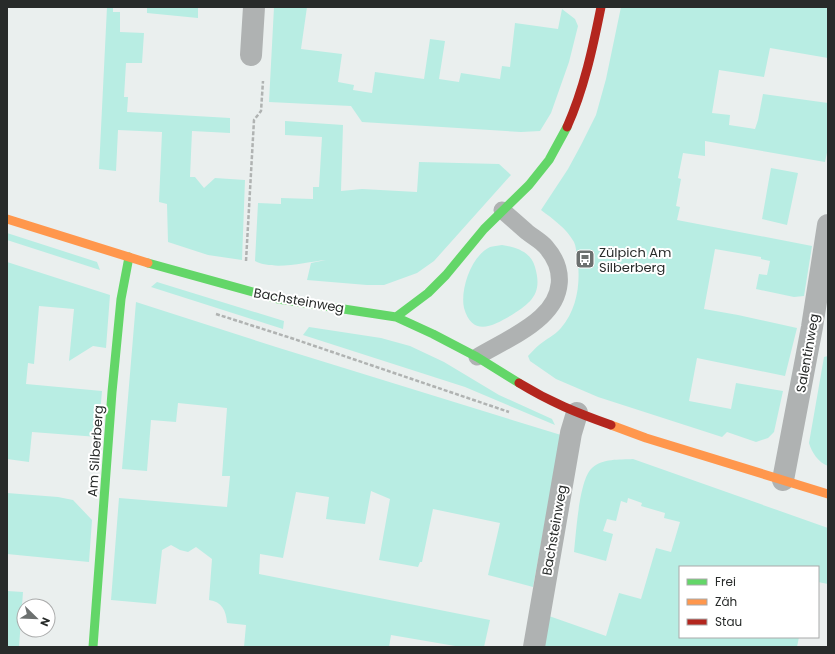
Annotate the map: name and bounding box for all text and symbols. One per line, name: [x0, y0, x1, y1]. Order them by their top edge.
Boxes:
place label: Zülpich Am Silberberg: [599, 243, 671, 277]
bus stop icon: Zülpich Am Silberberg: [574, 248, 596, 270]
street label: Bachsteinweg: [252, 283, 346, 318]
street label: Salentinweg: [791, 312, 824, 394]
street label: Am Silberberg: [83, 405, 108, 498]
street label: Bachsteinweg: [537, 483, 572, 577]
legend: [679, 566, 819, 638]
text: Frei: [715, 573, 736, 590]
text: Zäh: [715, 593, 737, 610]
north arrow: [16, 598, 56, 638]
text: Stau: [715, 613, 742, 630]
text: N: [36, 615, 54, 629]

